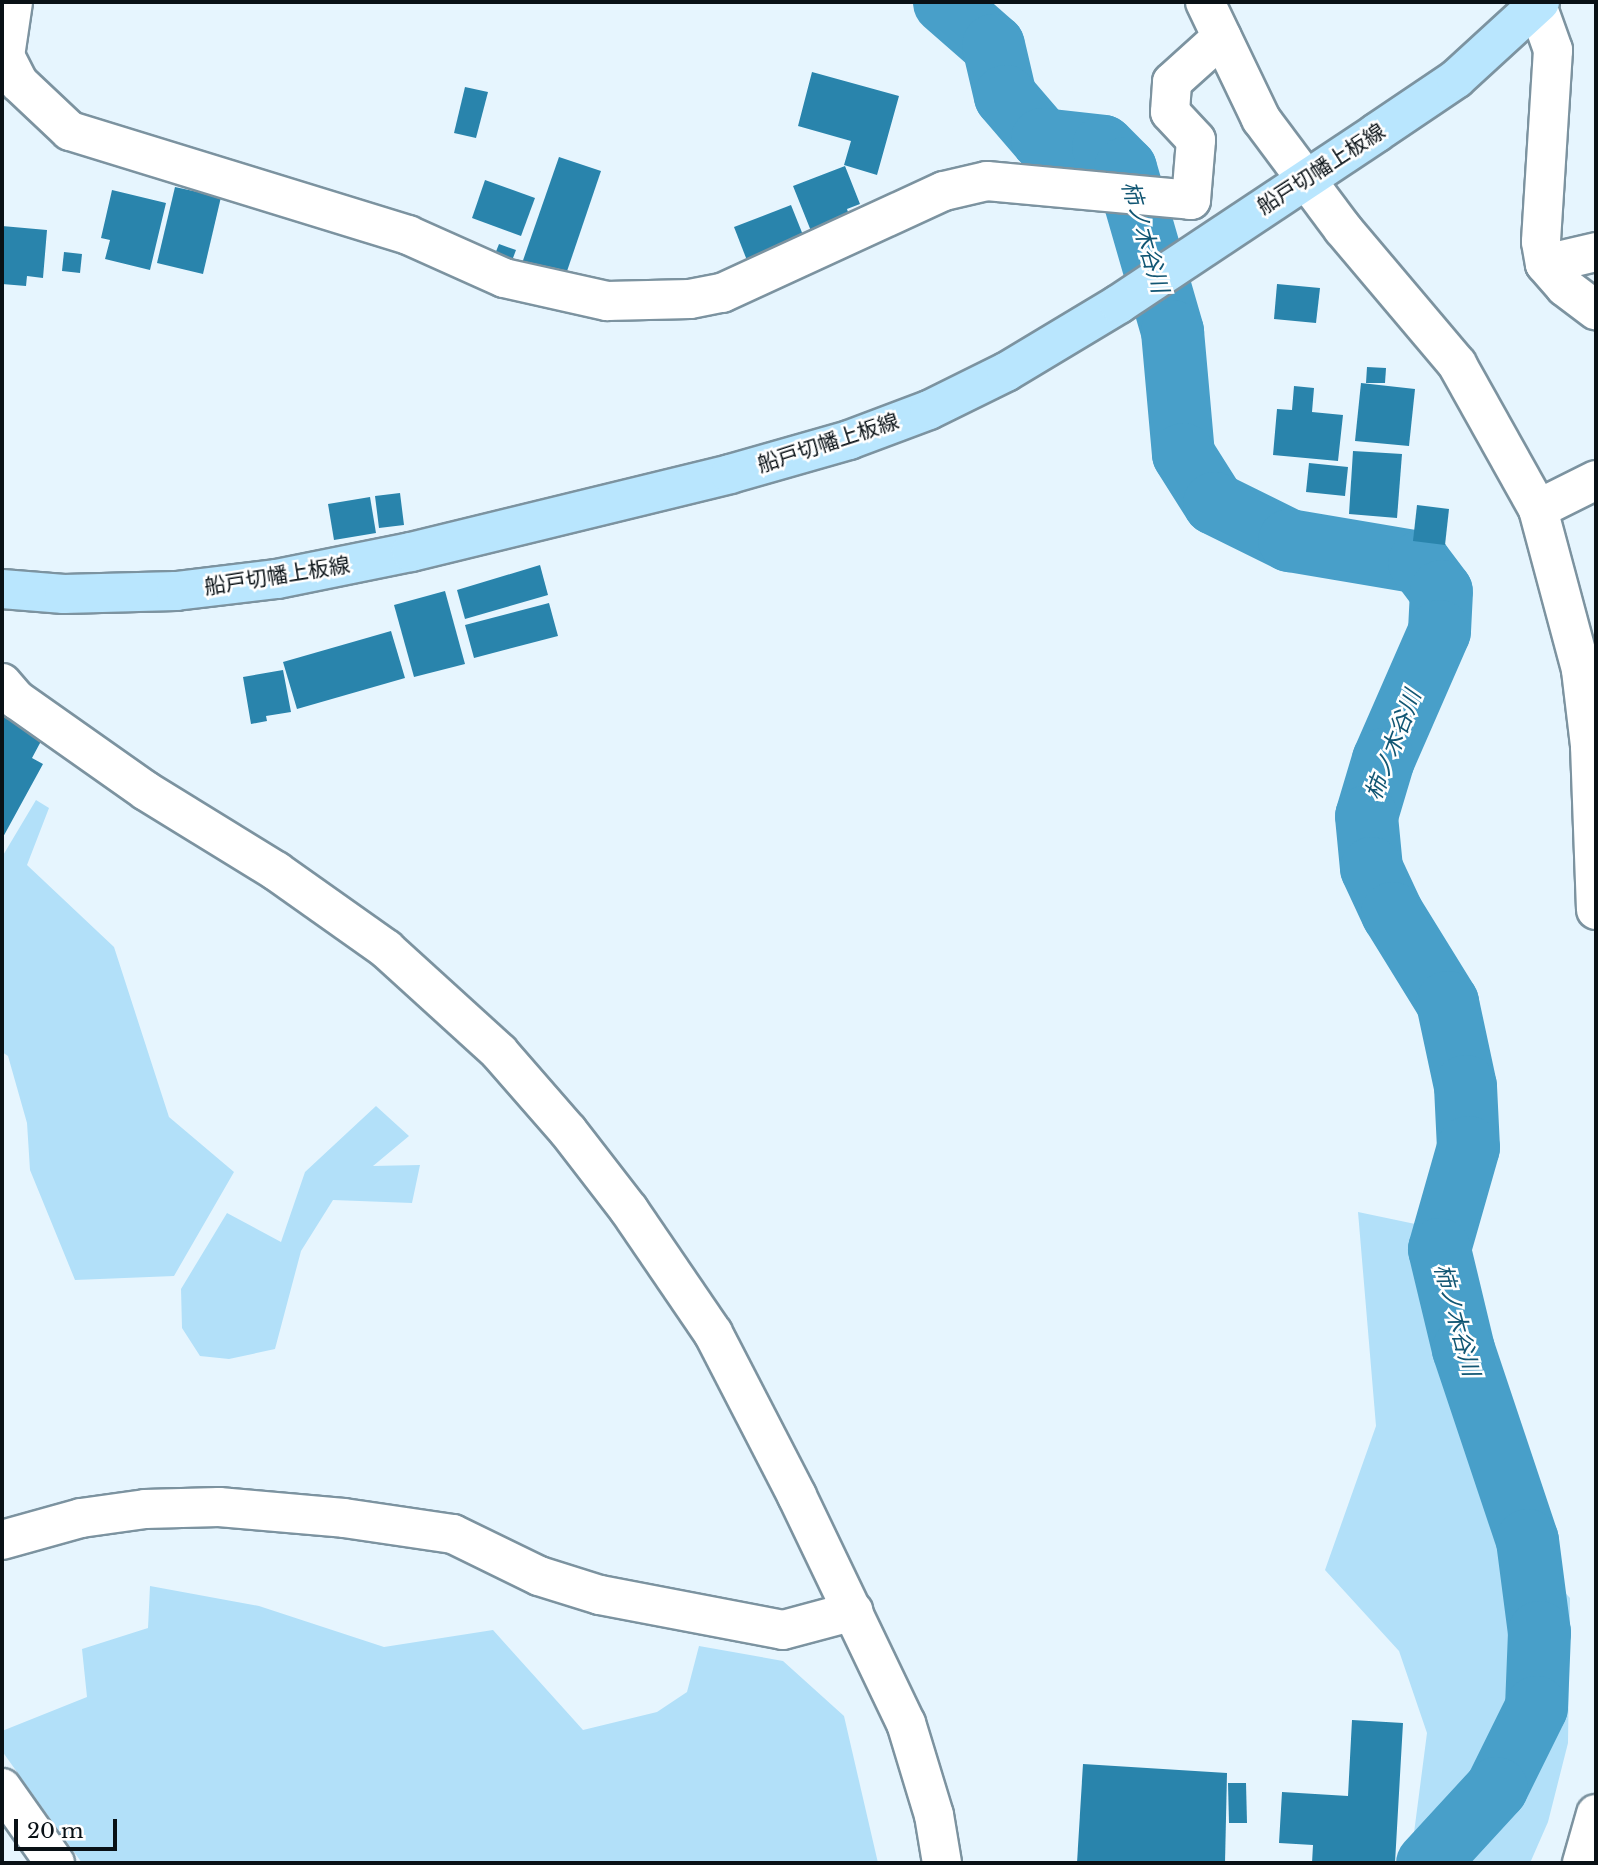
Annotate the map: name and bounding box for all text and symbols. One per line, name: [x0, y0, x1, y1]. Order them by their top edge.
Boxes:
street label: 船戸切幡上板線: [1252, 118, 1390, 220]
water label: 柿ノ木谷川: [1116, 178, 1174, 296]
street label: 船戸切幡上板線: [754, 408, 902, 478]
street label: 船戸切幡上板線: [202, 552, 352, 600]
water label: 柿ノ木谷川: [1360, 686, 1426, 804]
water label: 柿ノ木谷川: [1429, 1261, 1485, 1379]
scale bar: [18, 1806, 121, 1850]
text: 20 m: [27, 1818, 84, 1844]

